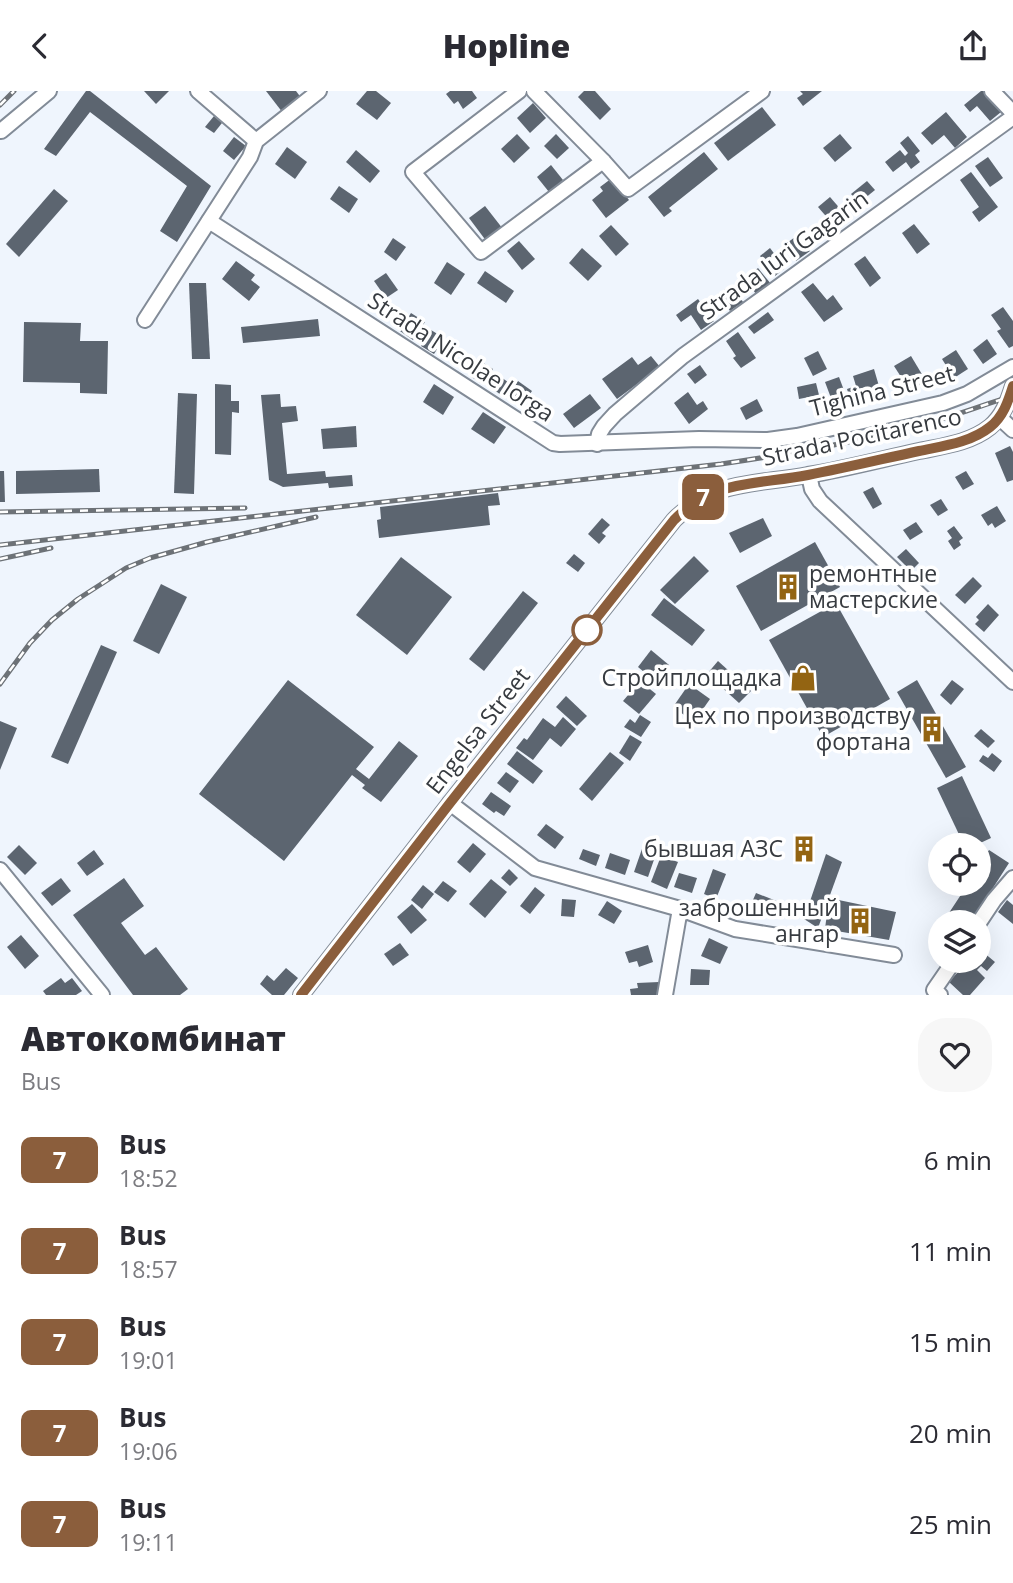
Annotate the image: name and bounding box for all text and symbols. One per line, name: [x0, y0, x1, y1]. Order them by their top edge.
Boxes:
text: Hopline: [443, 24, 570, 67]
icon: back: [21, 27, 59, 65]
icon: share: [954, 27, 992, 65]
street label: Strada Iuri Gagarin: [692, 182, 874, 326]
street label: Strada Nicolae Iorga: [362, 284, 561, 428]
street label: Tighina Street: [806, 357, 957, 423]
street label: Strada Pocitarenco: [759, 399, 964, 473]
line badge: 7: [680, 474, 726, 520]
text: 7: [696, 480, 710, 513]
place label: ремонтные мастерские: [809, 557, 938, 615]
building icon: ремонтные мастерские: [773, 572, 803, 602]
unlabelled marker: [572, 615, 602, 645]
street label: Engelsa Street: [418, 661, 537, 800]
place label: Стройплощадка: [602, 661, 782, 693]
shop icon: Стройплощадка: [788, 663, 818, 693]
place label: Цех по производству фортана: [674, 699, 911, 757]
building icon: Цех по производству фортана: [917, 714, 947, 744]
place label: бывшая АЗС: [644, 832, 783, 864]
map controls: [928, 833, 991, 973]
button: locate: [928, 833, 991, 896]
building icon: бывшая АЗС: [789, 834, 819, 864]
place label: заброшенный ангар: [679, 891, 839, 949]
building icon: заброшенный ангар: [845, 906, 875, 936]
button: layers: [928, 910, 991, 973]
text: Автокомбинат: [21, 1016, 286, 1061]
button: heart: [918, 1018, 992, 1092]
text: Bus: [21, 1065, 61, 1097]
text: Bus: [119, 1126, 166, 1162]
text: 6 min: [924, 1142, 992, 1178]
text: 7: [53, 1143, 66, 1176]
text: 18:52: [119, 1162, 178, 1194]
text: Bus: [119, 1217, 166, 1253]
text: 11 min: [909, 1233, 992, 1269]
text: 7: [53, 1234, 66, 1267]
text: 18:57: [119, 1253, 178, 1285]
text: Bus: [119, 1308, 166, 1344]
text: 15 min: [909, 1324, 992, 1360]
text: 7: [53, 1325, 66, 1358]
text: 19:01: [119, 1344, 178, 1376]
text: Bus: [119, 1399, 166, 1435]
text: 20 min: [909, 1415, 992, 1451]
text: 7: [53, 1416, 66, 1449]
text: 19:06: [119, 1435, 178, 1467]
text: Bus: [119, 1490, 166, 1526]
text: 25 min: [909, 1506, 992, 1542]
text: 7: [53, 1507, 66, 1540]
text: 19:11: [119, 1526, 178, 1558]

